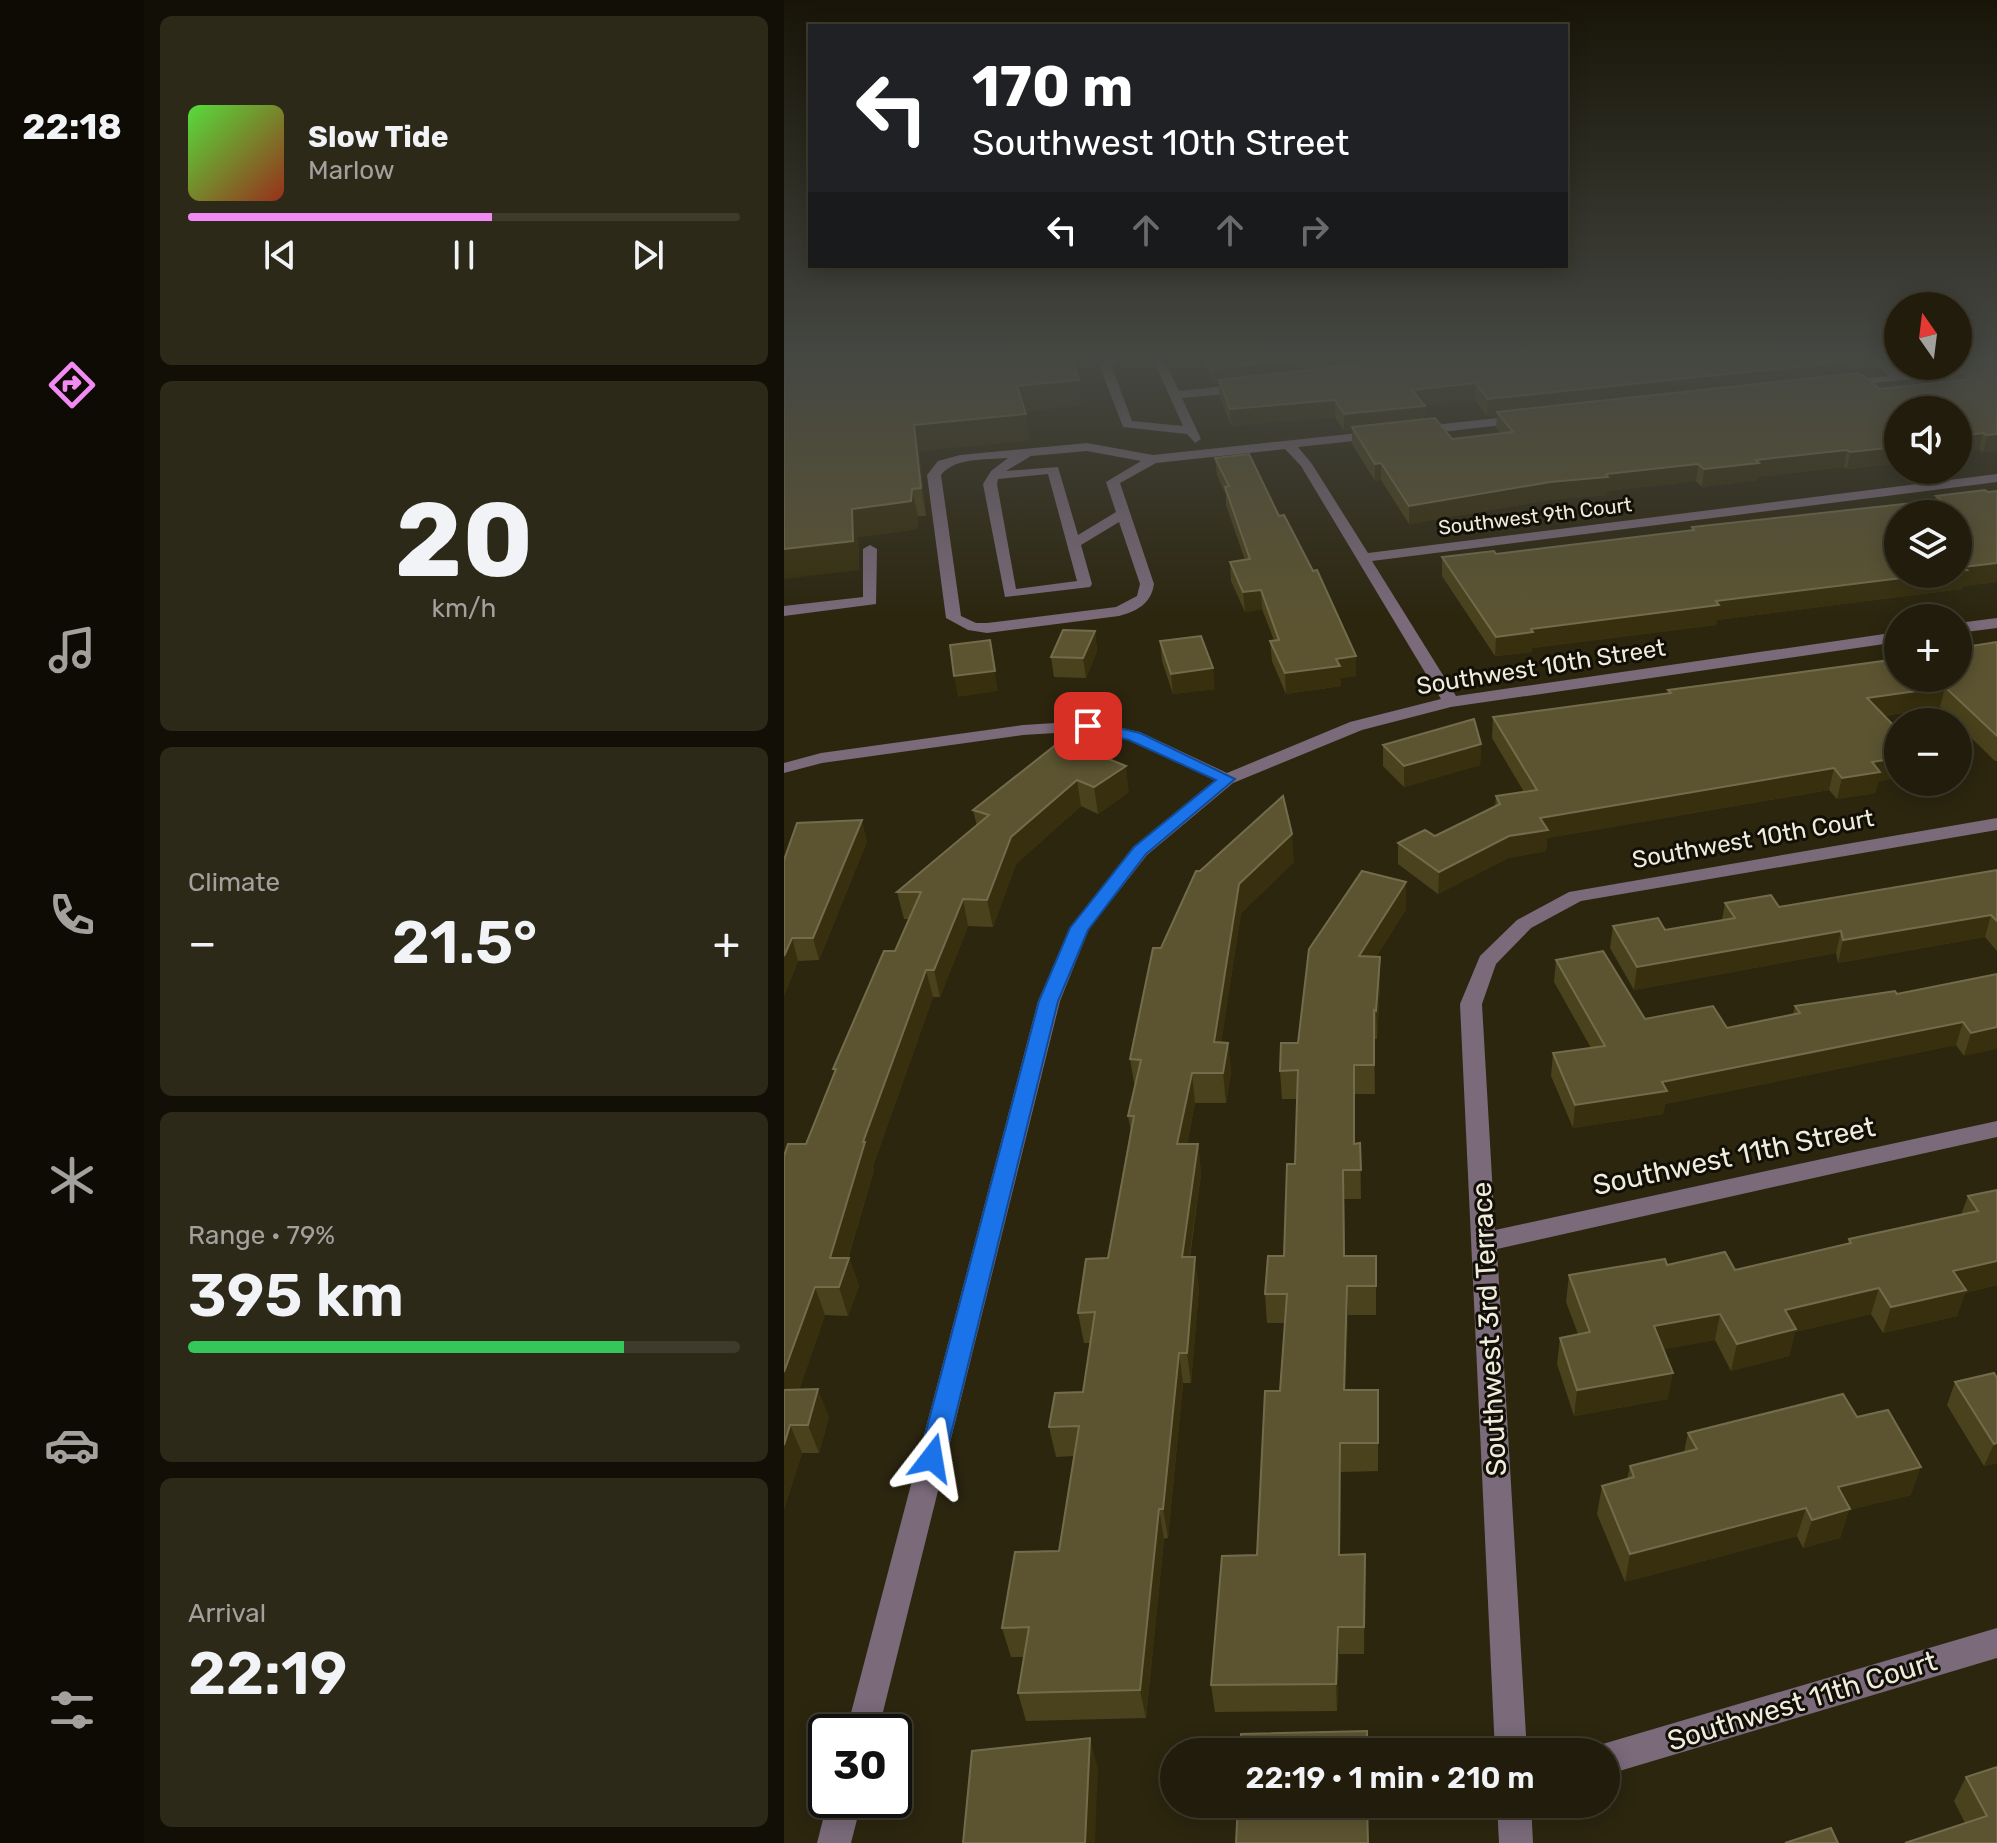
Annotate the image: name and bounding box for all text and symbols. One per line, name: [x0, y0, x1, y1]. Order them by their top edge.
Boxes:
text: 170 m: [972, 54, 1133, 120]
icon: left: [840, 56, 944, 160]
text: 22:18: [22, 105, 122, 148]
text: Slow Tide: [308, 119, 448, 155]
text: Southwest 10th Street: [972, 121, 1349, 164]
text: Marlow: [308, 155, 395, 186]
icon: left: [1040, 208, 1084, 252]
icon: ahead: [1124, 208, 1168, 252]
icon: ahead: [1208, 208, 1252, 252]
icon: right: [1292, 208, 1336, 252]
icon: previous: [258, 233, 302, 277]
icon: pause: [442, 233, 486, 277]
icon: next: [626, 233, 670, 277]
north arrow: [1884, 292, 1972, 380]
map controls: [1884, 292, 1972, 796]
icon: directions: [44, 357, 100, 413]
button: sound: [1884, 396, 1972, 484]
text: 20: [395, 479, 533, 602]
street label: Southwest 9th Court: [1437, 492, 1633, 540]
button: layers: [1884, 500, 1972, 588]
text: km/h: [432, 593, 496, 624]
button: +: [1884, 604, 1972, 692]
icon: music: [44, 622, 100, 678]
street label: Southwest 10th Street: [1415, 633, 1667, 701]
pin: [1054, 692, 1122, 760]
icon: arrive: [1066, 704, 1110, 748]
button: −: [1884, 708, 1972, 796]
street label: Southwest 10th Court: [1630, 804, 1876, 874]
text: Climate: [188, 867, 280, 898]
icon: phone: [44, 887, 100, 943]
text: 21.5°: [392, 907, 537, 978]
text: −: [188, 917, 217, 969]
text: +: [713, 917, 740, 969]
street label: Southwest 11th Street: [1590, 1110, 1878, 1202]
icon: climate: [44, 1152, 100, 1208]
street label: Southwest 3rd Terrace: [1465, 1181, 1513, 1477]
text: Range · 79%: [188, 1220, 335, 1251]
text: 395 km: [188, 1260, 404, 1331]
position arrow: [890, 1416, 974, 1500]
icon: car: [44, 1417, 100, 1473]
text: Arrival: [188, 1598, 266, 1629]
text: 22:19: [188, 1638, 348, 1709]
street label: Southwest 11th Court: [1663, 1644, 1941, 1758]
icon: filters: [44, 1682, 100, 1738]
speed limit sign: 30: [808, 1714, 912, 1818]
text: 22:19 · 1 min · 210 m: [1246, 1760, 1534, 1796]

